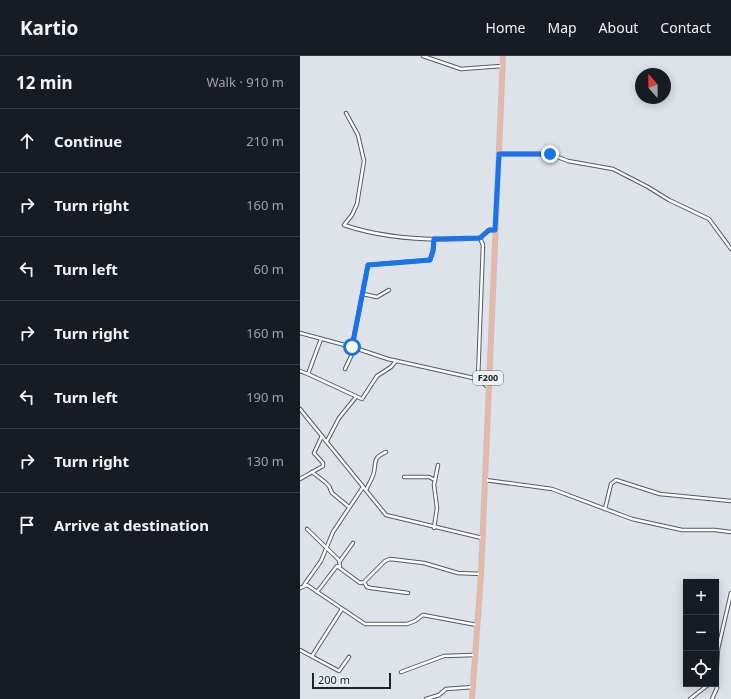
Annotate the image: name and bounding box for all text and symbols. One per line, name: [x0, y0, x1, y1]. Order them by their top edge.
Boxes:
text: Kartio: [20, 15, 78, 41]
text: Home: [486, 18, 525, 37]
text: Map: [547, 18, 577, 37]
text: About: [599, 18, 638, 37]
text: Contact: [660, 18, 711, 37]
north arrow: [635, 68, 671, 104]
text: 12 min: [16, 71, 73, 94]
text: Walk · 910 m: [206, 73, 284, 91]
icon: ahead: [16, 130, 38, 152]
text: Continue: [54, 131, 122, 151]
text: 210 m: [246, 132, 284, 150]
route end: [541, 145, 559, 163]
icon: right: [16, 194, 38, 216]
text: Turn right: [54, 195, 129, 215]
text: 160 m: [246, 196, 284, 214]
icon: left: [16, 258, 38, 280]
text: Turn left: [54, 259, 118, 279]
text: 60 m: [254, 260, 284, 278]
icon: right: [16, 322, 38, 344]
text: Turn right: [54, 323, 129, 343]
text: 160 m: [246, 324, 284, 342]
route start: [343, 338, 361, 356]
road number: F200: [473, 371, 503, 385]
icon: left: [16, 386, 38, 408]
text: Turn left: [54, 387, 118, 407]
text: 190 m: [246, 388, 284, 406]
icon: right: [16, 450, 38, 472]
text: Turn right: [54, 451, 129, 471]
text: 130 m: [246, 452, 284, 470]
icon: arrive: [16, 514, 38, 536]
text: Arrive at destination: [54, 515, 209, 535]
map controls: [683, 579, 719, 687]
button: +: [683, 579, 719, 615]
button: −: [683, 615, 719, 651]
button: locate: [683, 651, 719, 687]
scale bar: [312, 671, 391, 690]
text: 200 m: [318, 672, 350, 687]

